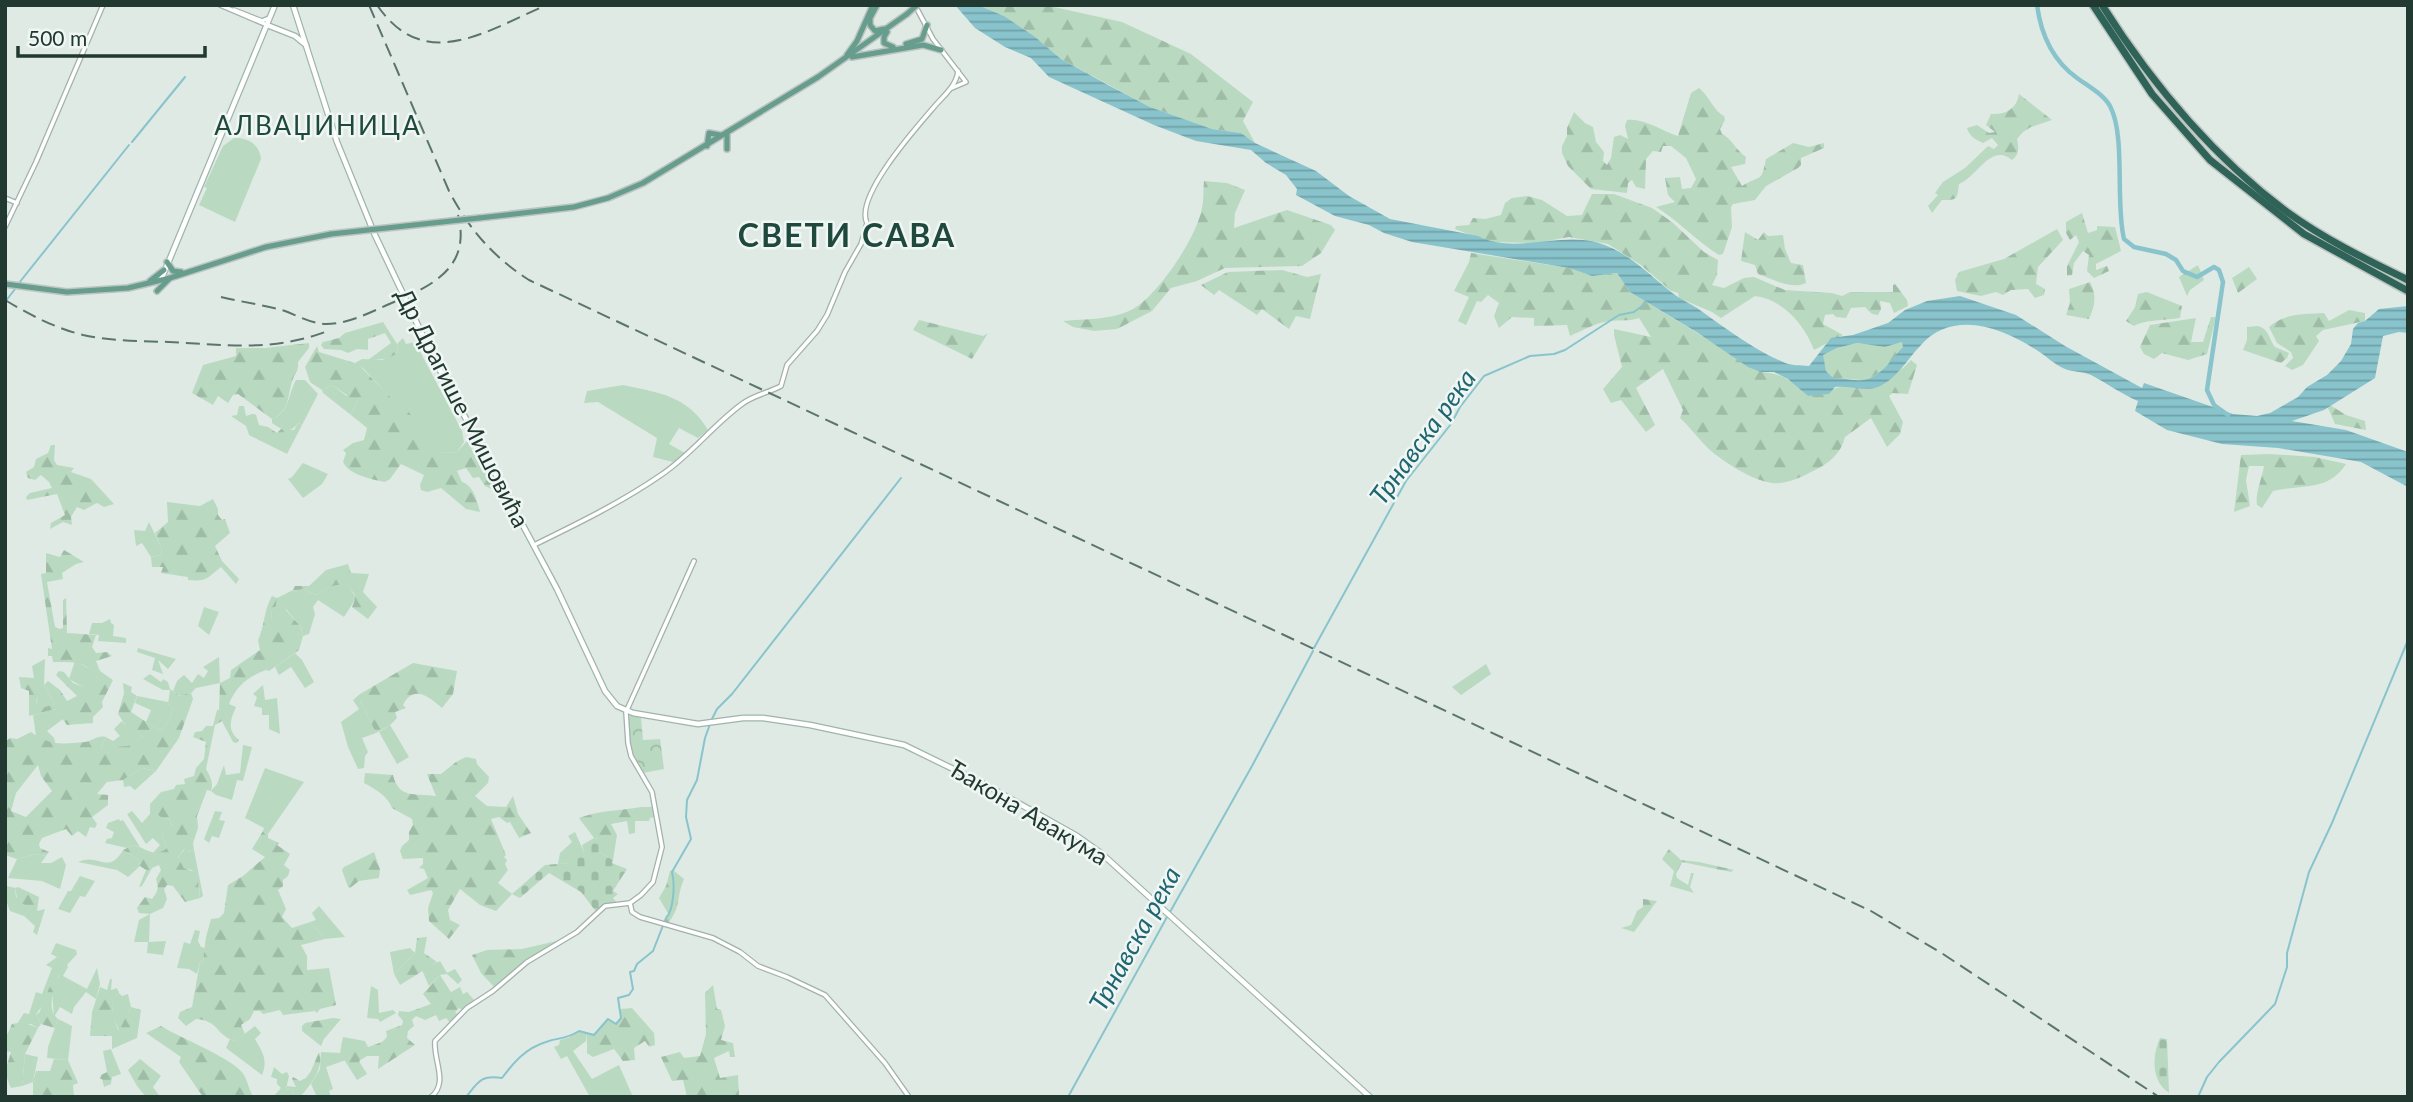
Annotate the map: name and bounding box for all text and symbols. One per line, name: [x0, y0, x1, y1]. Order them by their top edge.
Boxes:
scale bar: [18, 14, 205, 58]
text: 500 m: [28, 25, 87, 50]
district label: АЛВАЏИНИЦА: [214, 109, 422, 141]
district label: СВЕТИ САВА: [738, 215, 956, 254]
street label: Др Драгише Мишовића: [390, 283, 536, 532]
water label: Трнавска река: [1362, 362, 1482, 510]
street label: Ђакона Авакума: [944, 753, 1114, 871]
water label: Трнавска река: [1081, 861, 1187, 1016]

